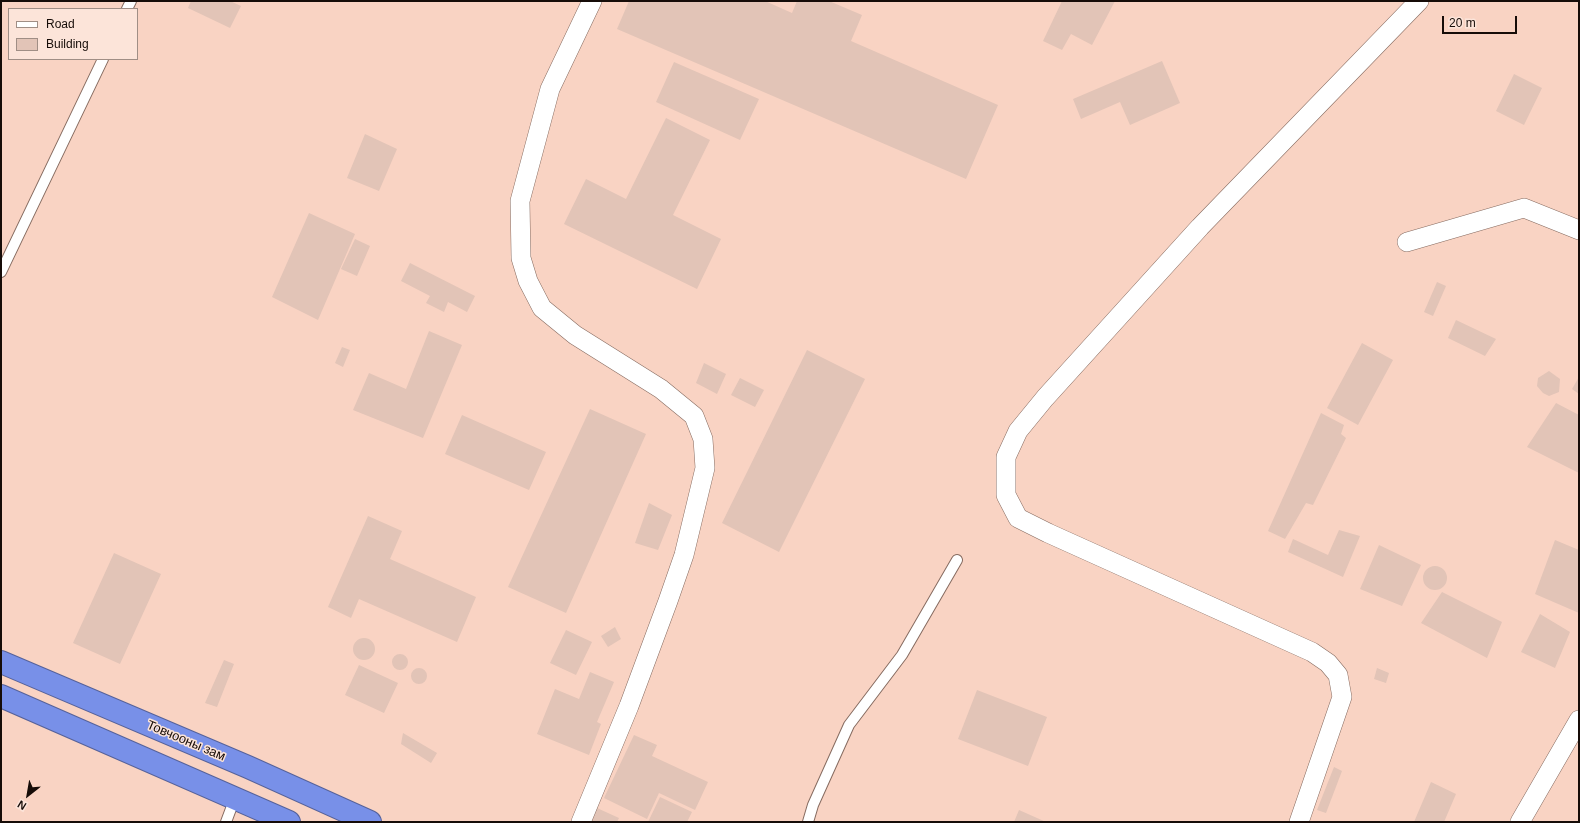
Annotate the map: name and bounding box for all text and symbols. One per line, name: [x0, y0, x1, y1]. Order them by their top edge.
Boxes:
legend: [8, 8, 138, 60]
scale bar: [1444, 8, 1519, 34]
text: 20 m: [1449, 16, 1476, 30]
text: Road: [46, 17, 75, 31]
text: Building: [46, 37, 89, 51]
street label: Товчооны зам: [144, 717, 228, 765]
north arrow: [8, 775, 48, 815]
text: N: [15, 798, 28, 812]

